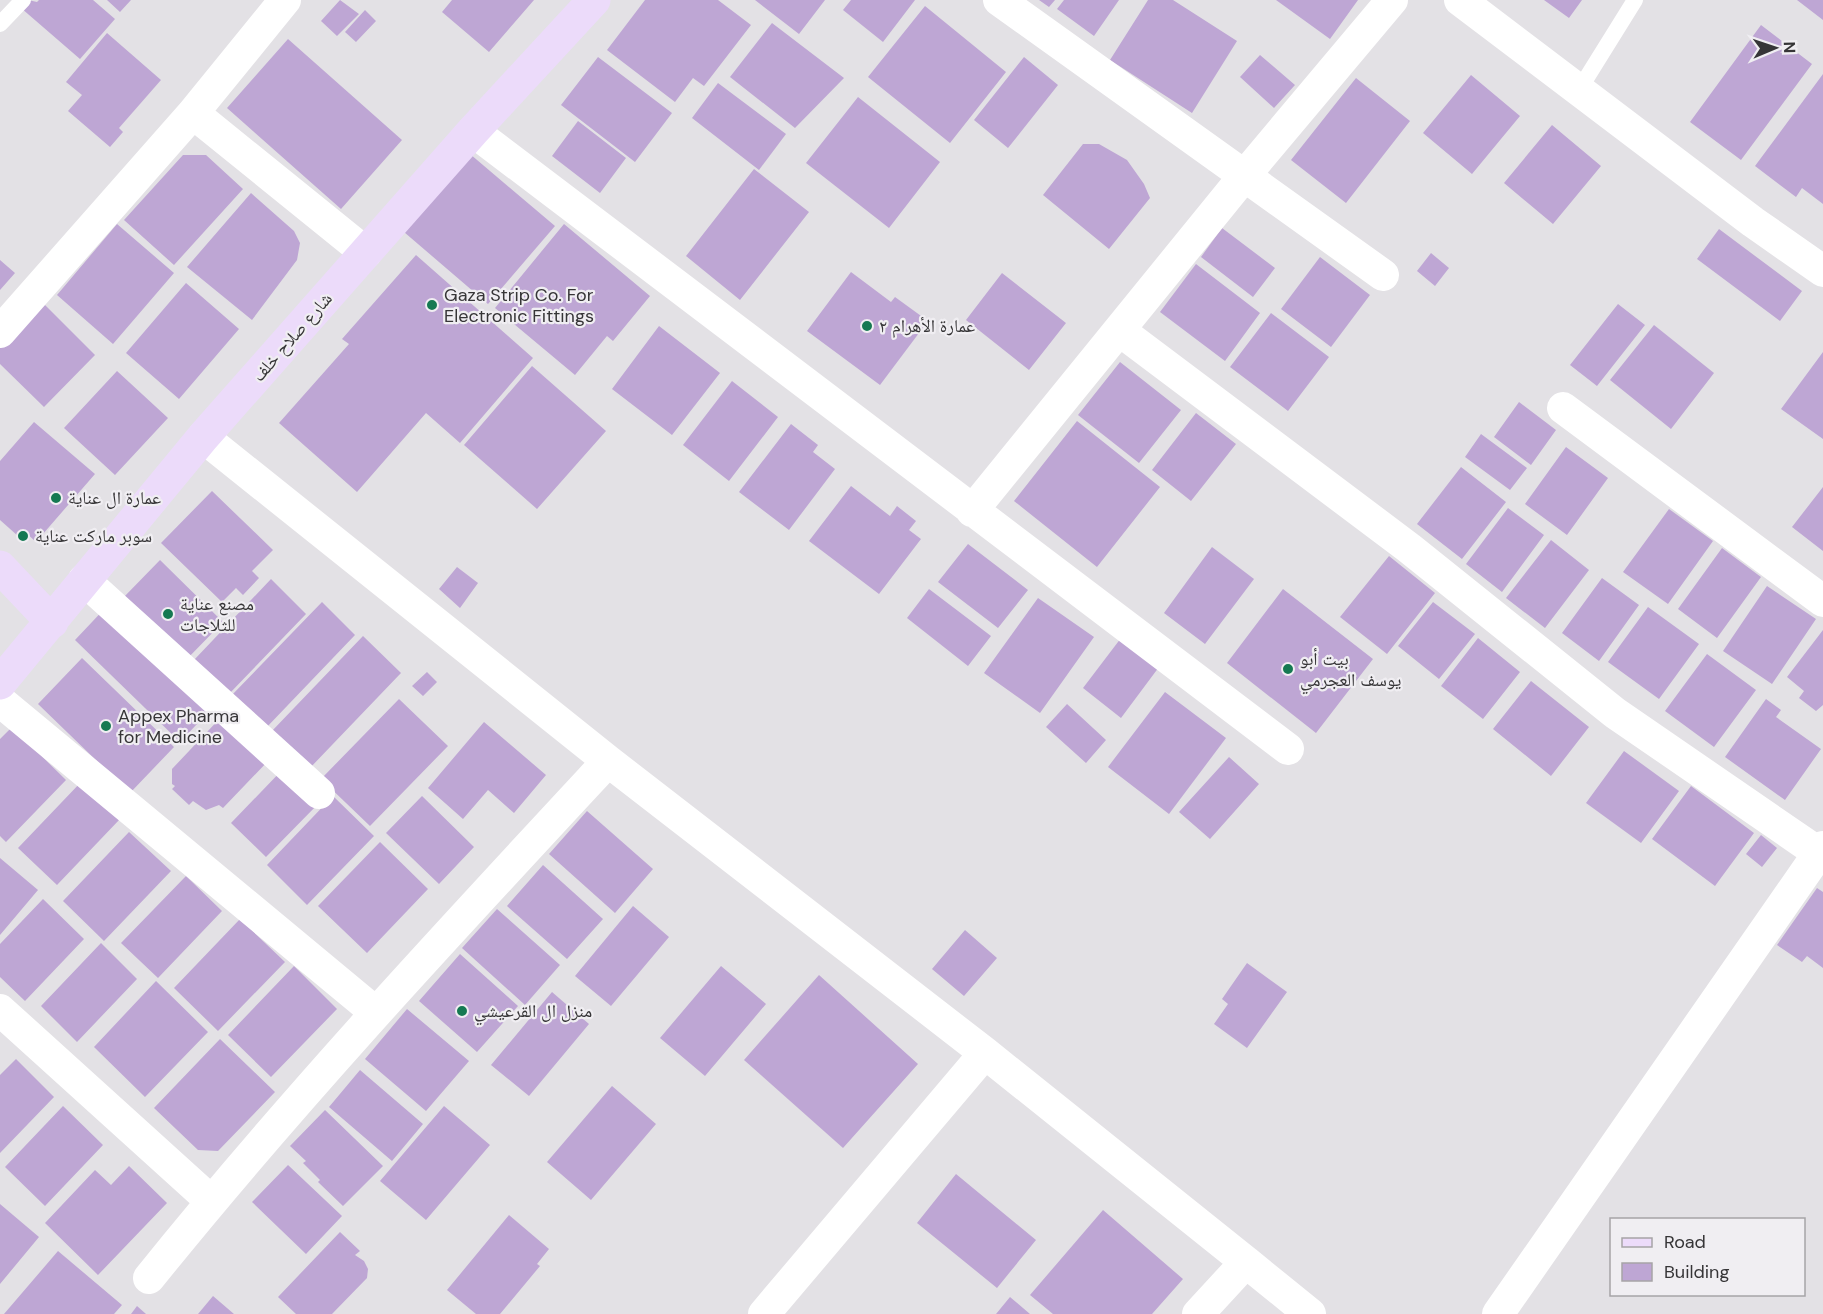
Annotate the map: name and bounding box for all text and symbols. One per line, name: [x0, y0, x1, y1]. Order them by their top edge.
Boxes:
north arrow: [1745, 18, 1805, 78]
text: N: [1779, 41, 1800, 54]
place label: Gaza Strip Co. For Electronic Fittings: [444, 283, 594, 328]
street label: شارع صلاح خلف: [247, 287, 337, 387]
marker: Gaza Strip Co. For Electronic Fittings: [425, 298, 439, 312]
place label: عمارة الأهرام ٢: [879, 314, 975, 338]
marker: عمارة الأهرام ٢: [860, 319, 874, 333]
place label: عمارة ال عناية: [68, 486, 161, 510]
marker: عمارة ال عناية: [49, 491, 63, 505]
place label: سوبر ماركت عناية: [35, 524, 152, 548]
marker: سوبر ماركت عناية: [16, 529, 30, 543]
place label: مصنع عناية للثلاجات: [180, 592, 254, 637]
marker: مصنع عناية للثلاجات: [161, 607, 175, 621]
place label: بيت أبو يوسف العجرمي: [1300, 647, 1401, 695]
marker: بيت أبو يوسف العجرمي: [1281, 662, 1295, 676]
place label: Appex Pharma for Medicine: [118, 704, 239, 749]
marker: Appex Pharma for Medicine: [99, 719, 113, 733]
place label: منزل ال القرعيشي: [474, 999, 592, 1026]
marker: منزل ال القرعيشي: [455, 1004, 469, 1018]
legend: [1610, 1218, 1805, 1296]
text: Road: [1664, 1230, 1706, 1254]
text: Building: [1664, 1260, 1729, 1284]

